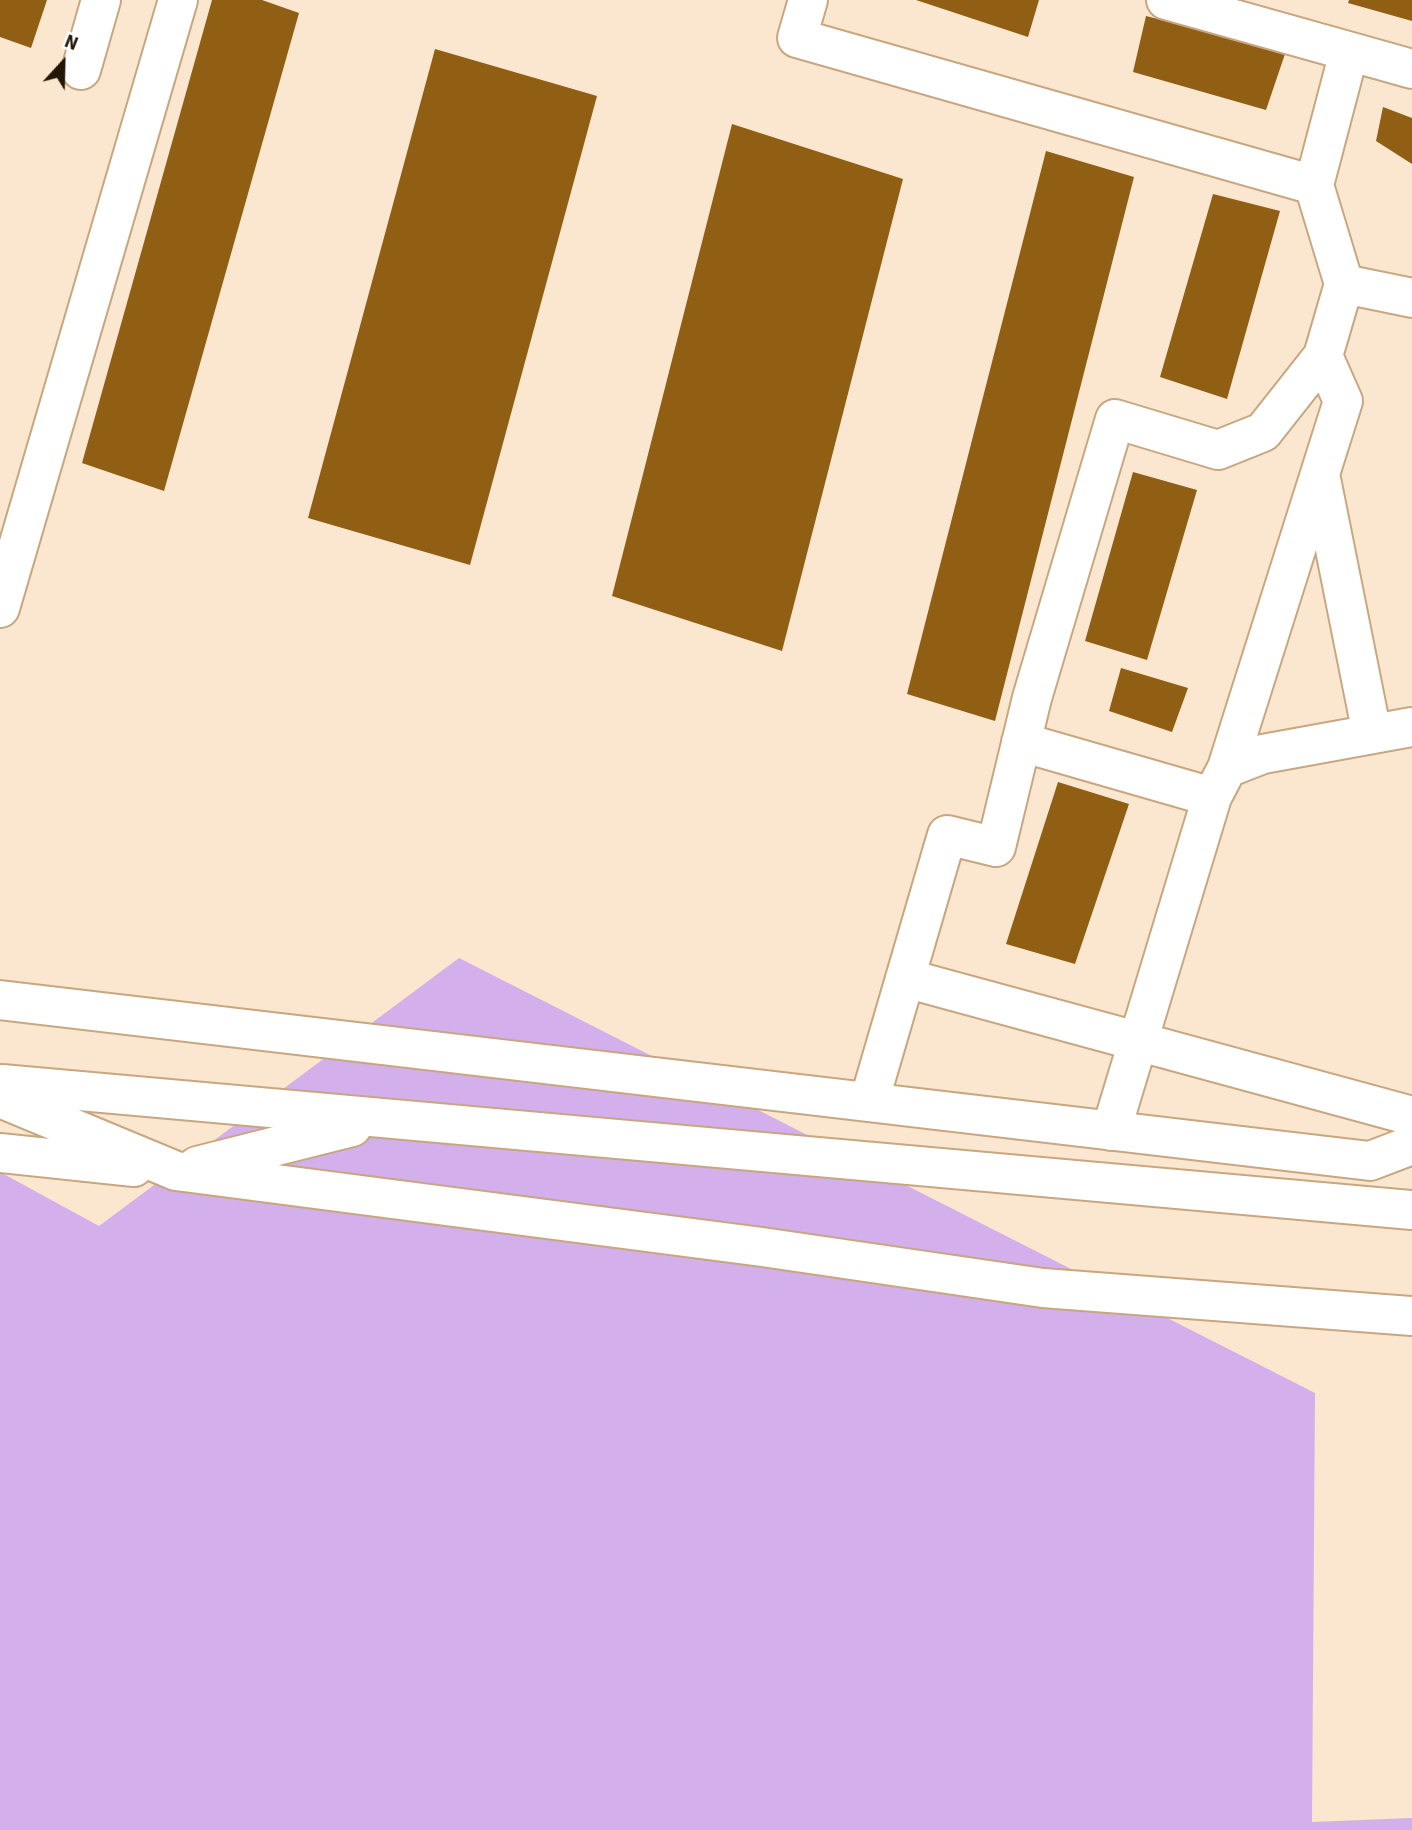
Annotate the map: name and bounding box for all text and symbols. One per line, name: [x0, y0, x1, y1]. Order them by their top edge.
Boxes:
north arrow: [28, 28, 98, 98]
text: N: [60, 28, 82, 58]

